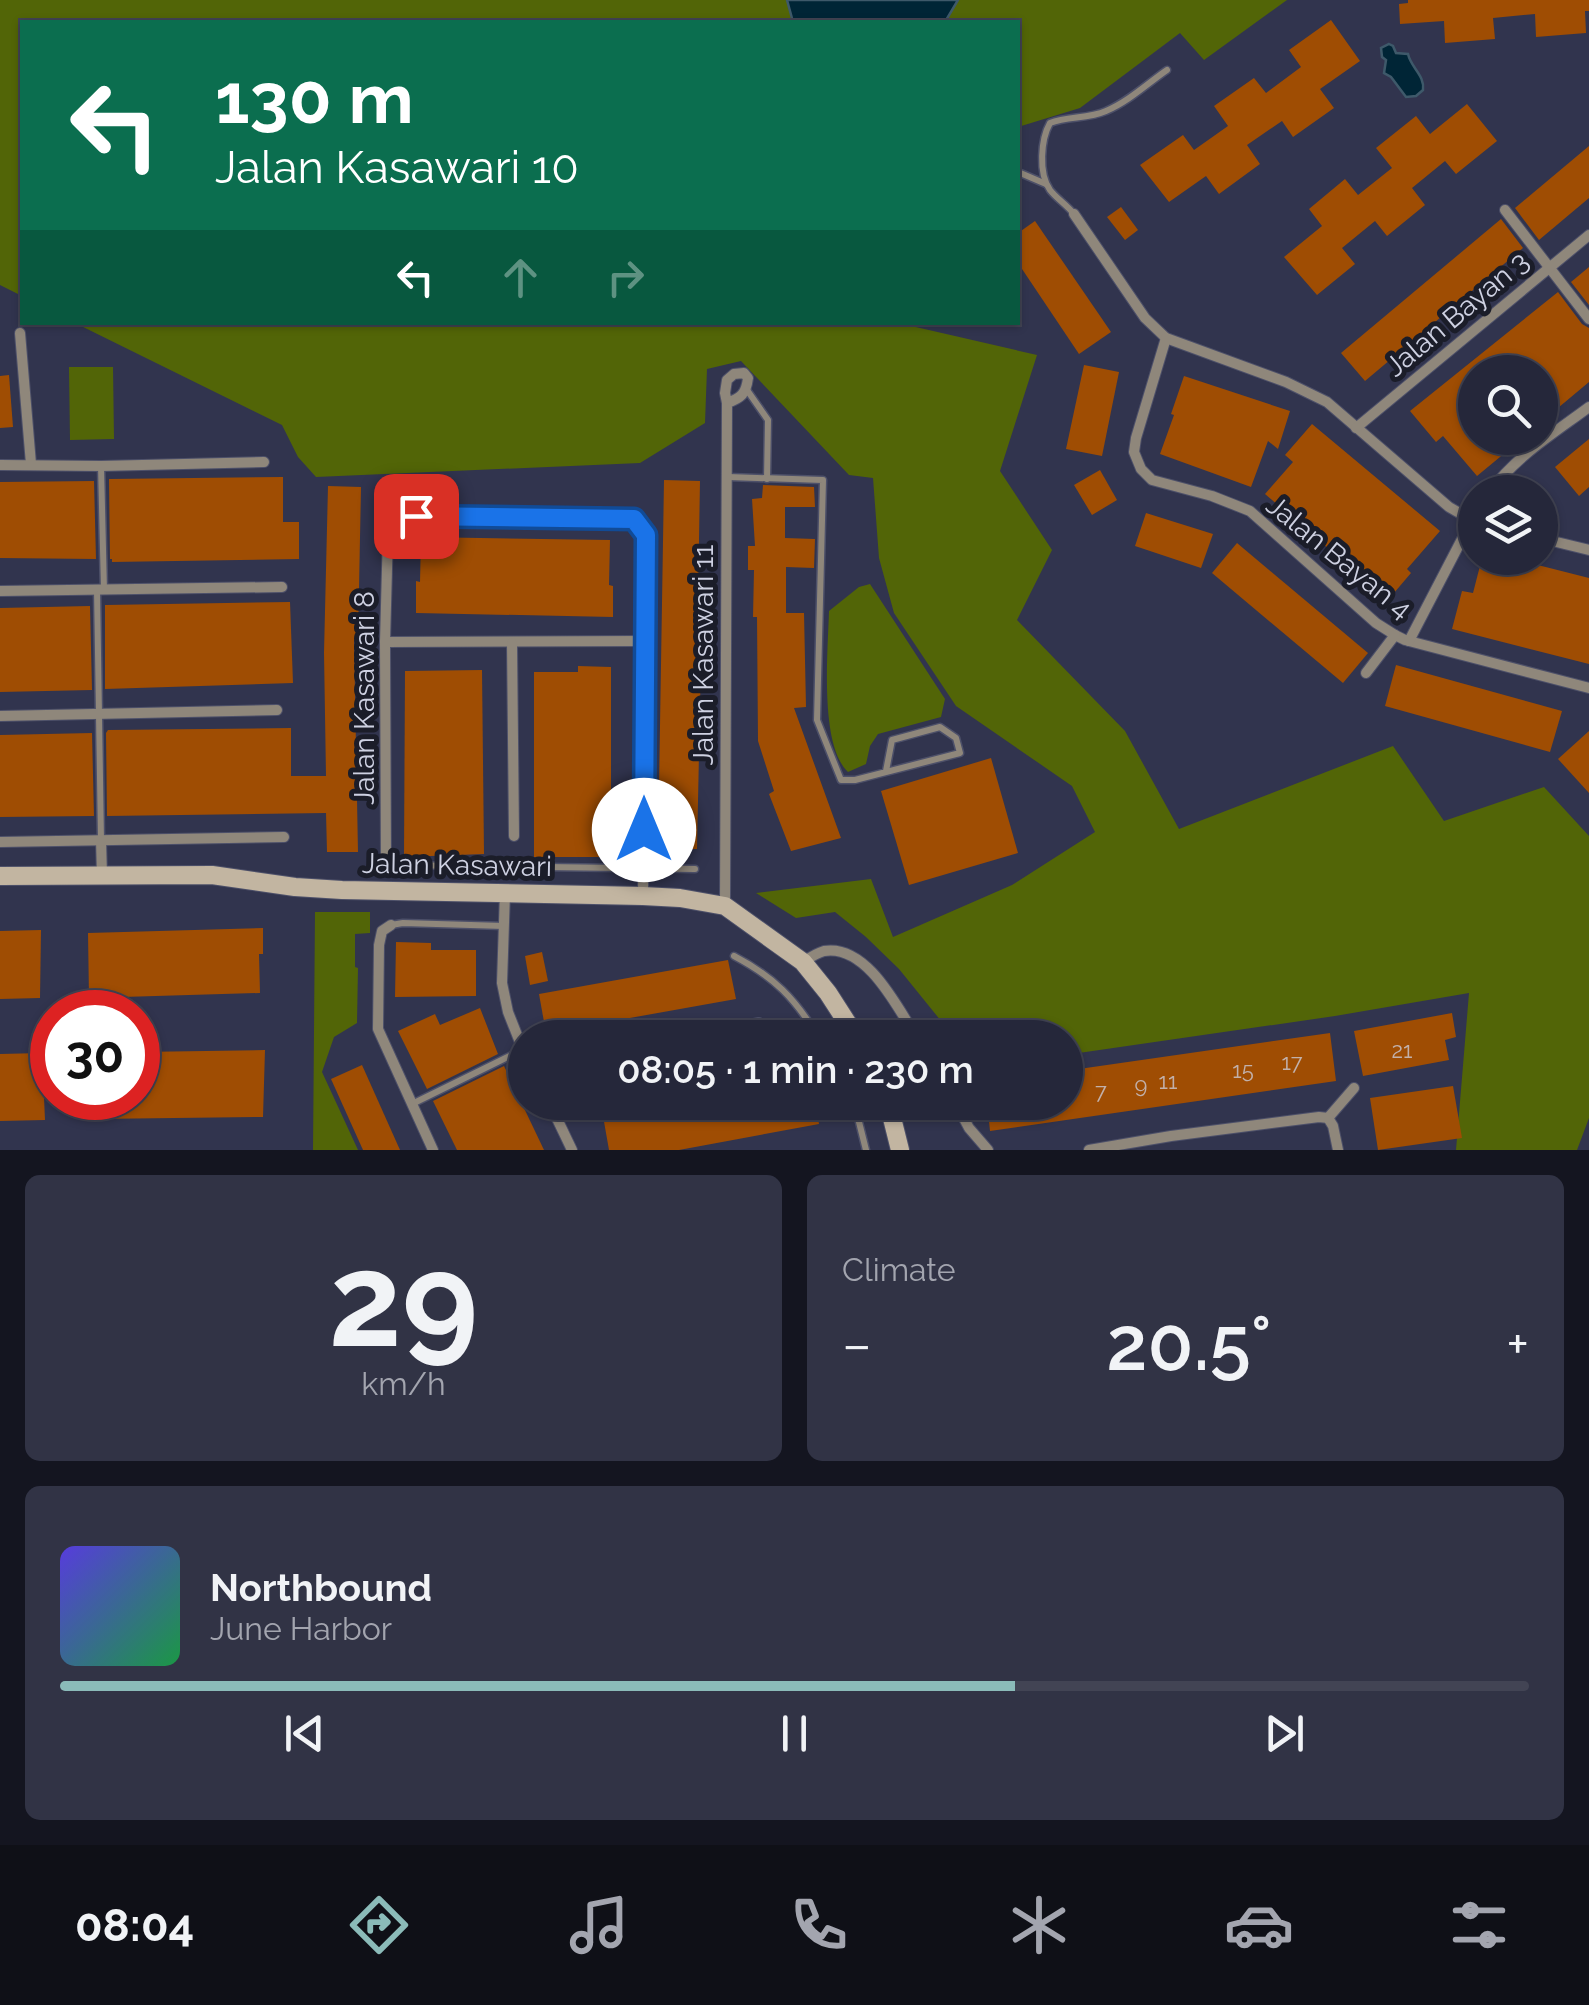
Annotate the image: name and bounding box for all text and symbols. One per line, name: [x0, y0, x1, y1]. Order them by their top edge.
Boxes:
text: 130 m: [215, 57, 414, 139]
icon: left: [50, 60, 180, 190]
text: Jalan Kasawari 10: [215, 141, 579, 194]
street label: Jalan Bayan 3: [1379, 245, 1535, 383]
icon: left: [388, 250, 443, 305]
icon: ahead: [493, 250, 548, 305]
icon: right: [598, 250, 653, 305]
map controls: [1458, 355, 1558, 575]
button: search: [1458, 355, 1558, 455]
pin: [374, 474, 459, 559]
button: layers: [1458, 475, 1558, 575]
street label: Jalan Bayan 4: [1260, 488, 1418, 626]
icon: arrive: [389, 489, 444, 544]
street label: Jalan Kasawari 11: [687, 544, 720, 766]
street label: Jalan Kasawari 8: [348, 591, 381, 805]
position arrow: [592, 778, 696, 882]
street label: Jalan Kasawari: [362, 847, 552, 883]
speed limit sign: 30: [30, 990, 160, 1120]
house number: 21: [1392, 1037, 1412, 1063]
text: 08:05 · 1 min · 230 m: [617, 1047, 974, 1092]
house number: 17: [1281, 1049, 1303, 1075]
house number: 15: [1232, 1057, 1254, 1083]
house number: 11: [1159, 1068, 1177, 1094]
house number: 9: [1135, 1072, 1147, 1098]
house number: 7: [1095, 1078, 1107, 1104]
text: 29: [329, 1224, 478, 1376]
text: Climate: [842, 1251, 956, 1288]
text: 20.5°: [1106, 1299, 1272, 1388]
text: −: [842, 1312, 872, 1377]
text: +: [1506, 1312, 1529, 1377]
text: km/h: [361, 1365, 446, 1402]
text: Northbound: [210, 1565, 432, 1610]
text: June Harbor: [210, 1610, 392, 1647]
icon: previous: [277, 1706, 332, 1761]
icon: pause: [767, 1706, 822, 1761]
icon: next: [1257, 1706, 1312, 1761]
icon: directions: [344, 1890, 414, 1960]
icon: music: [564, 1890, 634, 1960]
icon: phone: [784, 1890, 854, 1960]
icon: climate: [1004, 1890, 1074, 1960]
icon: car: [1224, 1890, 1294, 1960]
icon: filters: [1444, 1890, 1514, 1960]
text: 08:04: [75, 1899, 194, 1952]

